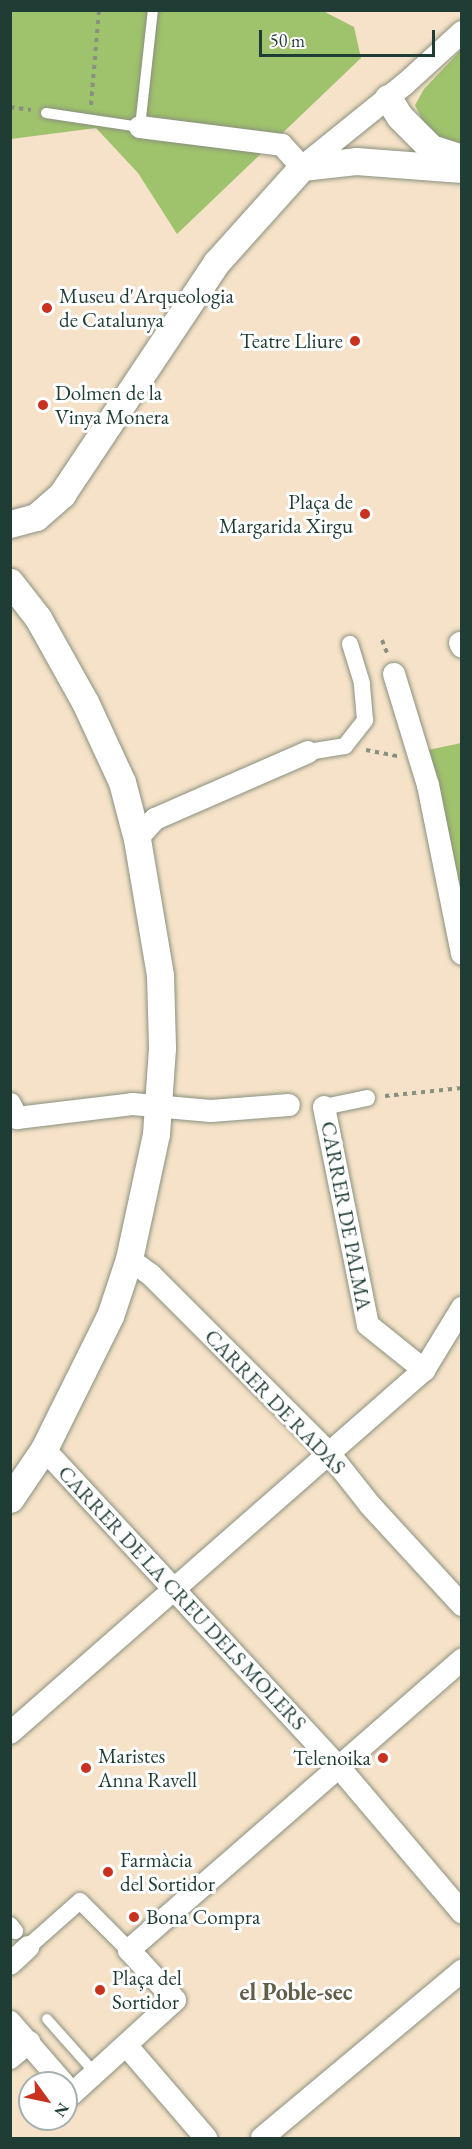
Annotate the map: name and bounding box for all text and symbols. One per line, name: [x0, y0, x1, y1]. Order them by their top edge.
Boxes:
scale bar: [262, 18, 438, 56]
text: 50 m: [270, 29, 305, 52]
place label: Museu d'Arqueologia de Catalunya: [59, 283, 234, 333]
marker: Museu d'Arqueologia de Catalunya: [40, 301, 54, 315]
place label: Teatre Lliure: [240, 328, 343, 354]
marker: Teatre Lliure: [348, 334, 362, 348]
place label: Dolmen de la Vinya Monera: [55, 380, 169, 430]
marker: Dolmen de la Vinya Monera: [36, 398, 50, 412]
place label: Plaça de Margarida Xirgu: [219, 489, 353, 539]
marker: Plaça de Margarida Xirgu: [358, 507, 372, 521]
street label: CARRER DE PALMA: [315, 1119, 377, 1313]
street label: CARRER DE RADAS: [199, 1324, 351, 1480]
street label: CARRER DE LA CREU DELS MOLERS: [53, 1461, 311, 1735]
place label: Maristes Anna Ravell: [98, 1743, 197, 1793]
place label: Telenoika: [293, 1745, 371, 1771]
marker: Telenoika: [376, 1751, 390, 1765]
marker: Maristes Anna Ravell: [79, 1761, 93, 1775]
place label: Farmàcia del Sortidor: [120, 1847, 215, 1897]
marker: Farmàcia del Sortidor: [101, 1865, 115, 1879]
place label: Bona Compra: [146, 1904, 260, 1930]
marker: Bona Compra: [127, 1910, 141, 1924]
place label: Plaça del Sortidor: [112, 1965, 182, 2015]
district label: el Poble-sec: [239, 1978, 353, 2006]
marker: Plaça del Sortidor: [93, 1983, 107, 1997]
north arrow: [18, 2071, 78, 2131]
text: N: [50, 2099, 74, 2121]

